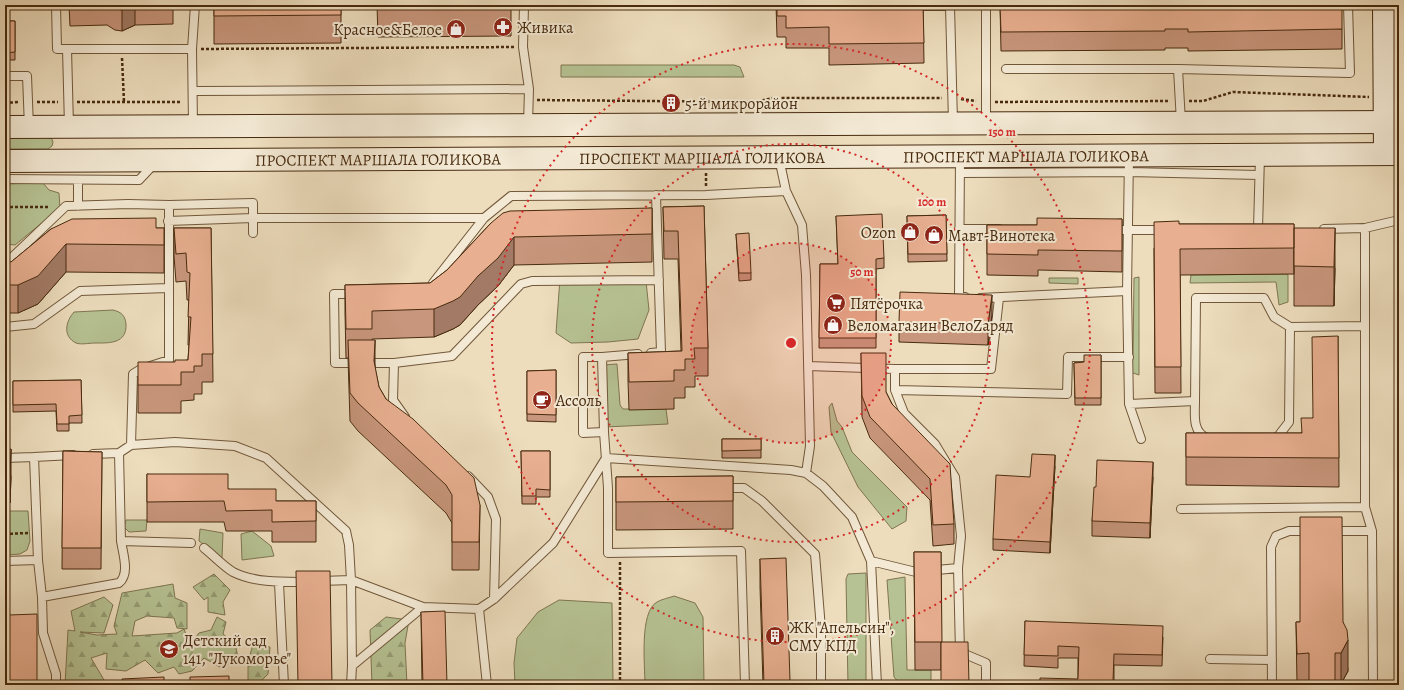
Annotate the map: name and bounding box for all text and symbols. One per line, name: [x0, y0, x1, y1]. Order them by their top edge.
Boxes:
pharmacy icon: Живика: [492, 16, 514, 38]
place label: Живика: [517, 17, 574, 39]
shop icon: Красное&Белое: [445, 18, 467, 40]
place label: Красное&Белое: [333, 19, 442, 41]
building icon: 5-й микрорайон: [660, 92, 682, 114]
place label: 5-й микрорайон: [685, 93, 798, 115]
text: 150 m: [988, 124, 1016, 140]
street label: ПРОСПЕКТ МАРШАЛА ГОЛИКОВА: [903, 145, 1150, 168]
street label: ПРОСПЕКТ МАРШАЛА ГОЛИКОВА: [579, 147, 826, 170]
street label: ПРОСПЕКТ МАРШАЛА ГОЛИКОВА: [255, 149, 502, 172]
text: 100 m: [918, 194, 946, 210]
shop icon: Ozon: [899, 221, 921, 243]
place label: Ozon: [861, 222, 896, 244]
shop icon: Мавт-Винотека: [923, 224, 945, 246]
place label: Мавт-Винотека: [948, 225, 1056, 247]
text: 50 m: [850, 264, 874, 280]
supermarket icon: Пятёрочка: [825, 292, 847, 314]
place label: Пятёрочка: [850, 293, 924, 315]
shop icon: Веломагазин ВелоZаряд: [822, 314, 844, 336]
place label: Веломагазин ВелоZаряд: [847, 315, 1014, 337]
centre of rings: [784, 336, 798, 350]
cafe icon: Ассоль: [531, 389, 553, 411]
place label: Ассоль: [555, 390, 602, 412]
place label: ЖК "Апельсин", СМУ КПД: [789, 617, 894, 657]
building icon: ЖК "Апельсин", СМУ КПД: [764, 625, 786, 647]
place label: Детский сад 141, "Лукоморье": [183, 630, 291, 670]
school or university icon: Детский сад 141, "Лукоморье": [158, 638, 180, 660]

